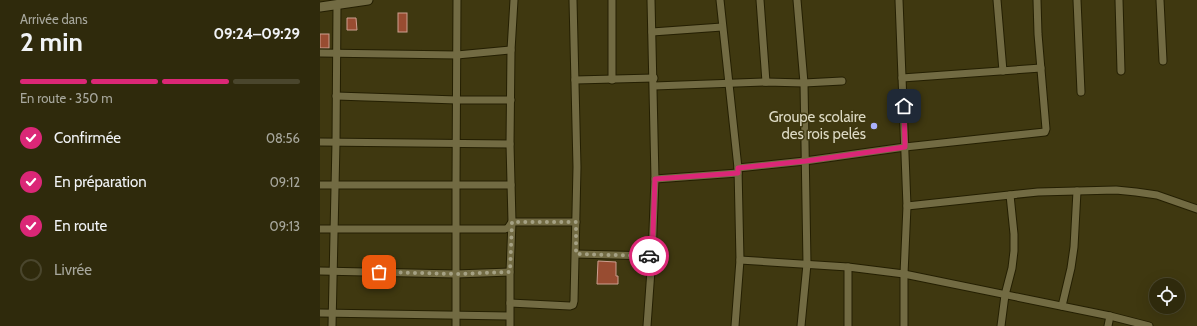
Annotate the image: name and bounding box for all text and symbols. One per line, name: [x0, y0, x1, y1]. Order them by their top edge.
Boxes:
text: Arrivée dans: [20, 11, 88, 27]
text: 09:24–09:29: [213, 25, 300, 43]
text: 2 min: [20, 26, 83, 58]
pin: [887, 89, 921, 123]
text: En route · 350 m: [20, 90, 113, 106]
icon: home: [893, 95, 915, 117]
place label: Groupe scolaire des rois pelés: [769, 108, 866, 143]
marker: Groupe scolaire des rois pelés: [869, 121, 879, 131]
icon: check: [20, 127, 42, 149]
text: Confirmée: [54, 129, 121, 147]
text: 08:56: [266, 130, 300, 146]
icon: check: [20, 171, 42, 193]
text: En préparation: [54, 173, 147, 191]
text: 09:12: [270, 174, 300, 190]
icon: check: [20, 215, 42, 237]
text: En route: [54, 217, 107, 235]
text: 09:13: [270, 218, 300, 234]
courier: [629, 236, 669, 276]
icon: car: [638, 245, 660, 267]
pin: [362, 255, 396, 289]
text: Livrée: [54, 261, 92, 279]
icon: bag: [368, 261, 390, 283]
map controls: [1149, 278, 1185, 314]
button: locate: [1149, 278, 1185, 314]

